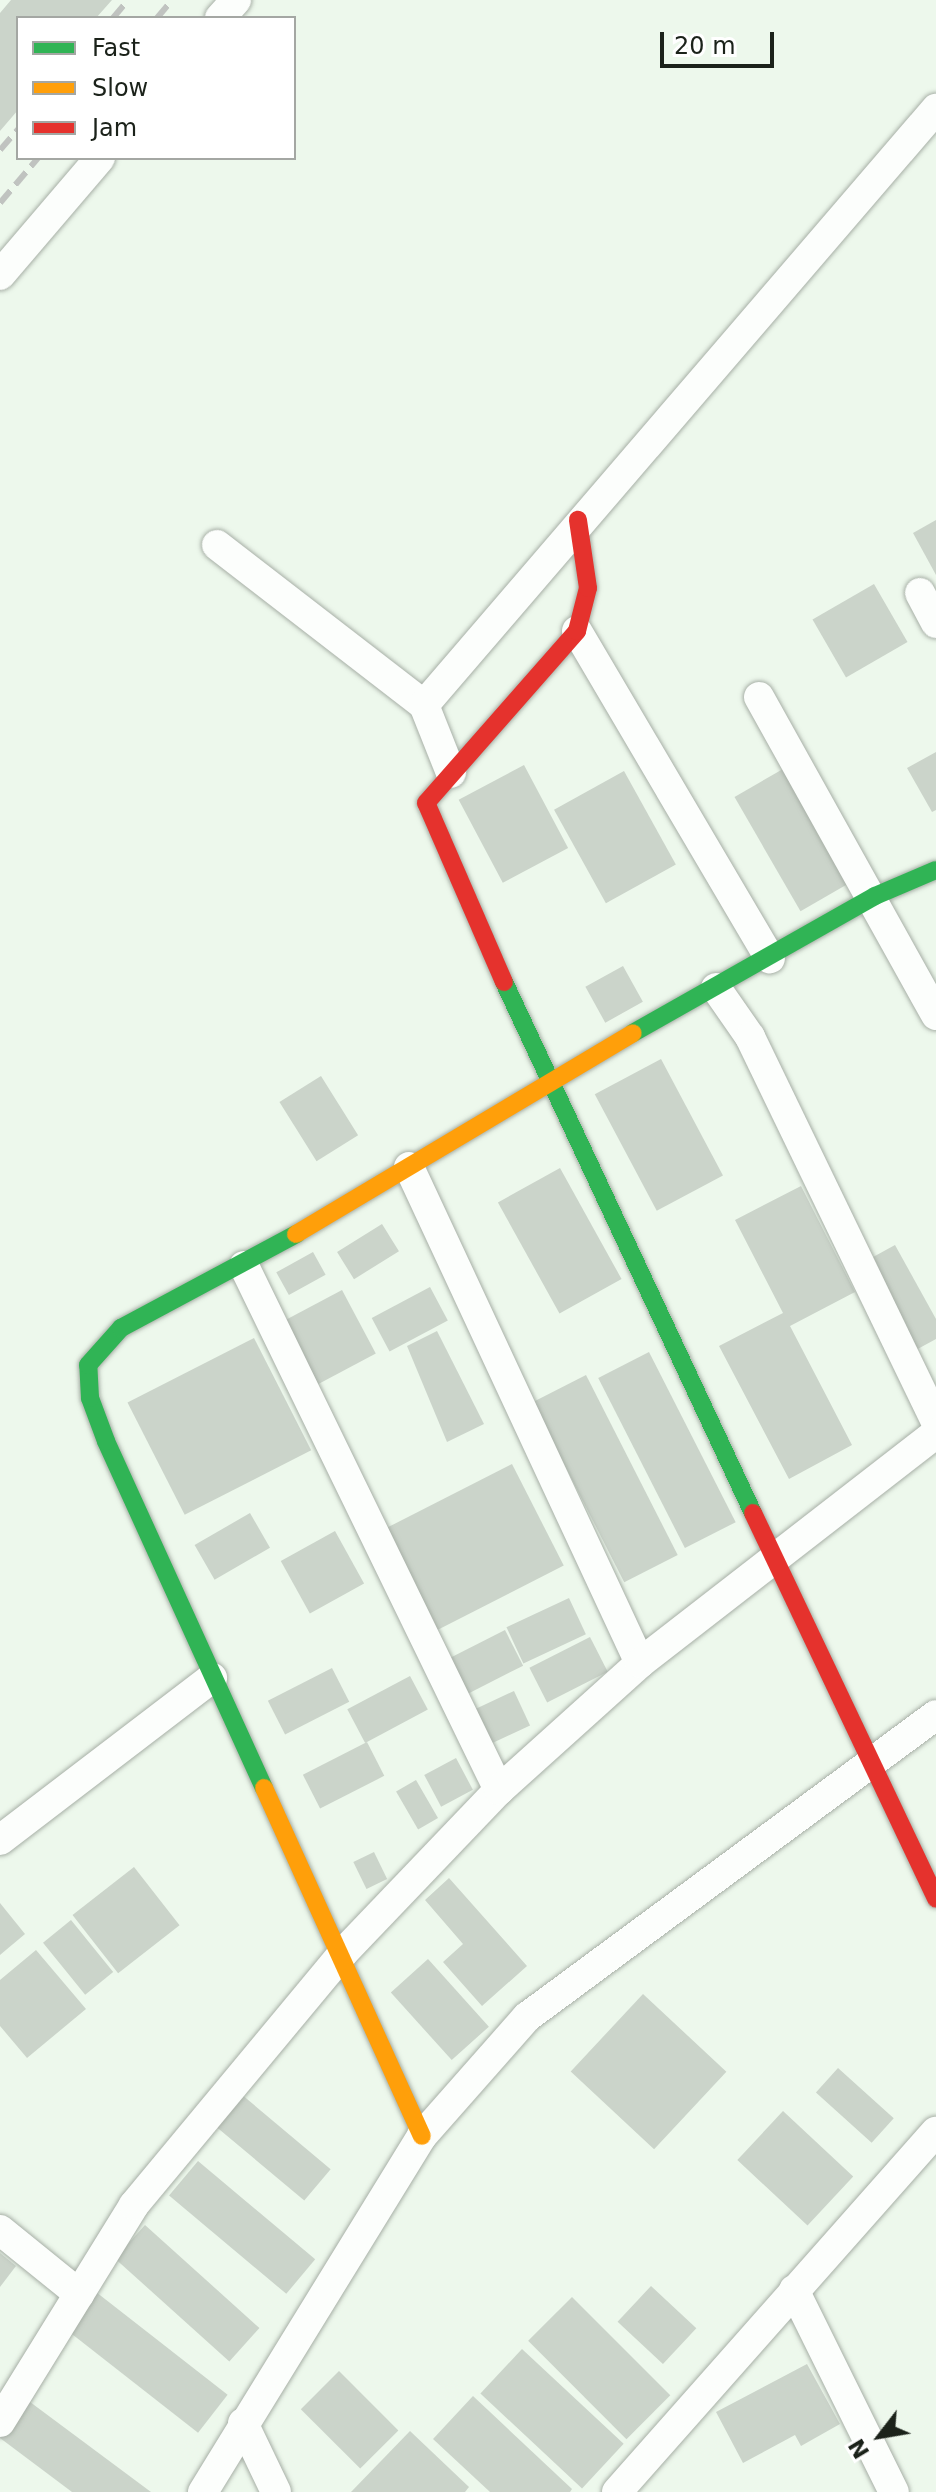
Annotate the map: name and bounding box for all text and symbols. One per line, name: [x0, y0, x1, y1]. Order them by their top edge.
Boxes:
legend: [16, 16, 296, 160]
scale bar: [664, 16, 778, 66]
text: 20 m: [674, 32, 736, 60]
text: Fast: [92, 34, 140, 62]
text: Slow: [92, 74, 148, 102]
text: Jam: [92, 114, 137, 142]
north arrow: [840, 2396, 920, 2476]
text: N: [844, 2434, 874, 2463]

